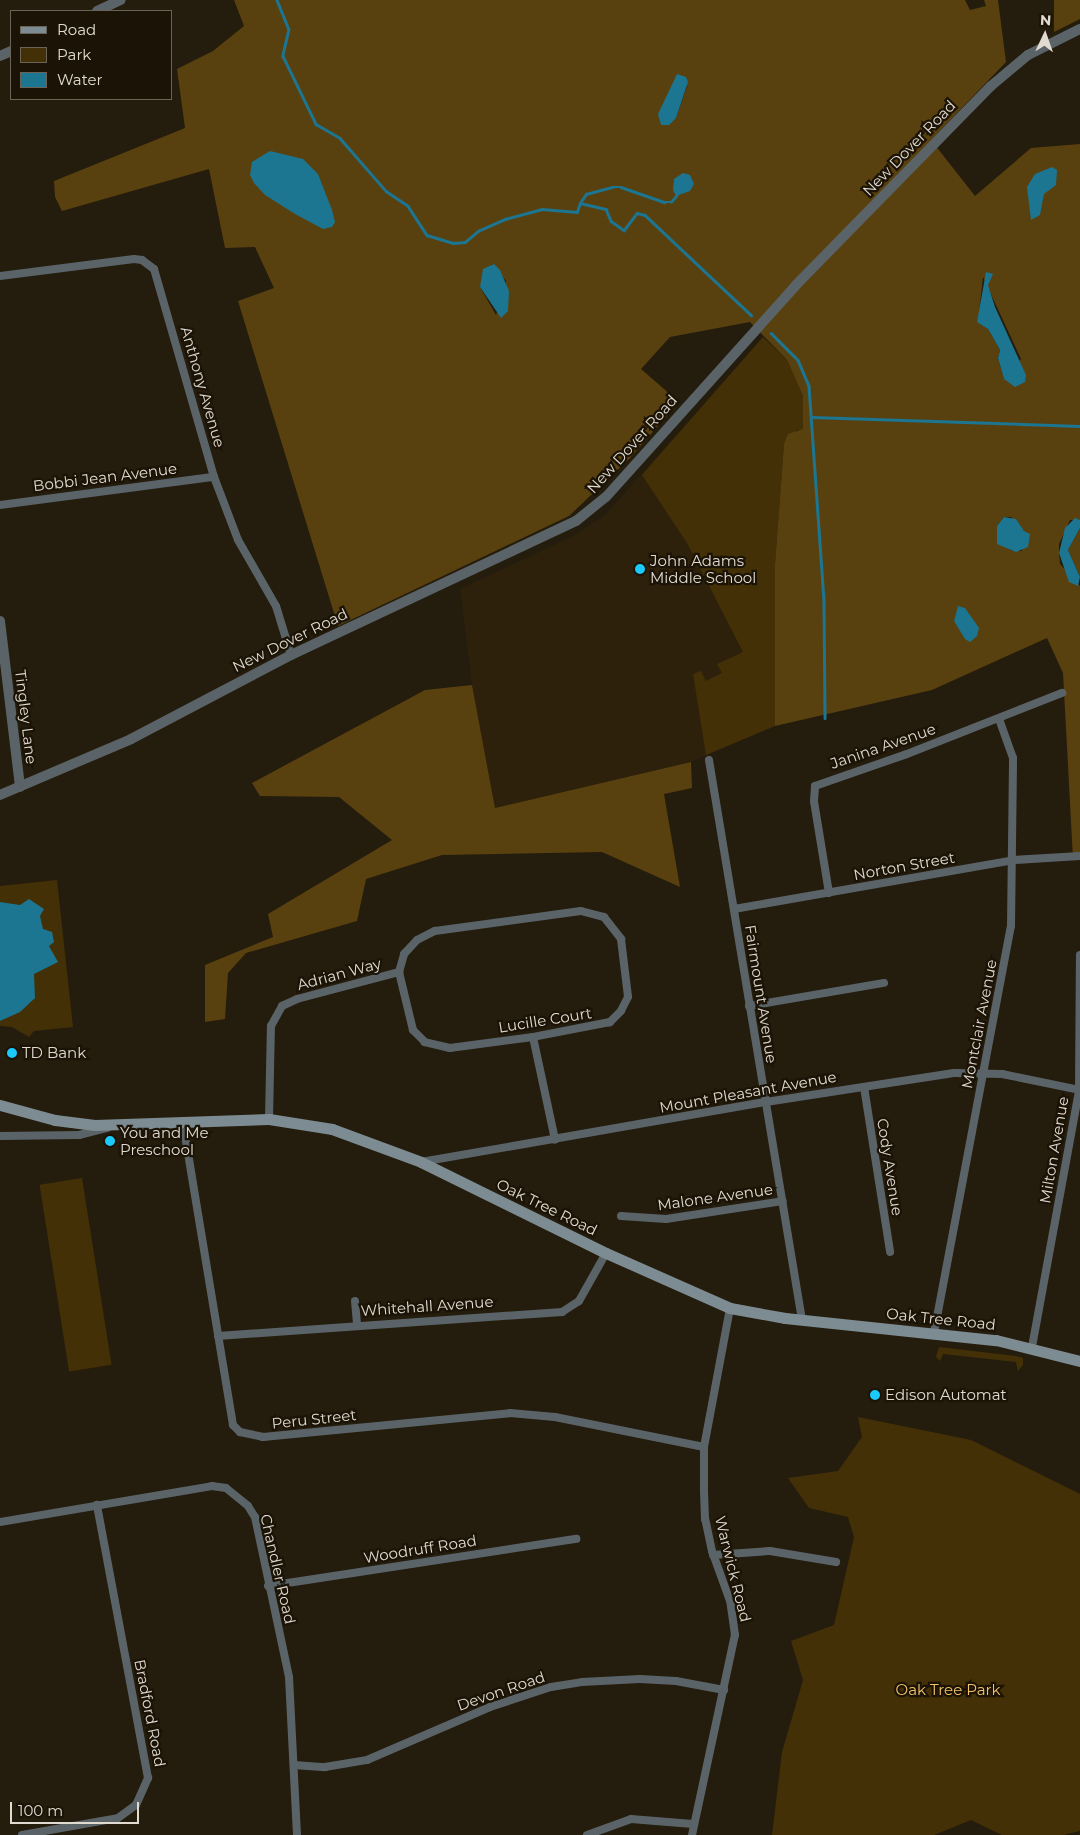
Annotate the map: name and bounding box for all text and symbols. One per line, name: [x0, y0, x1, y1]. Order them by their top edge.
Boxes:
legend: [10, 10, 172, 100]
north arrow: [1020, 10, 1070, 60]
text: N: [1040, 11, 1052, 29]
text: Road: [57, 20, 96, 39]
text: Park: [57, 45, 91, 64]
text: Water: [57, 70, 103, 89]
street label: New Dover Road: [859, 96, 959, 200]
street label: Anthony Avenue: [177, 324, 229, 450]
street label: New Dover Road: [583, 391, 681, 497]
street label: Bobbi Jean Avenue: [32, 459, 178, 495]
place label: John Adams Middle School: [650, 551, 756, 586]
marker: John Adams Middle School: [634, 563, 646, 575]
street label: New Dover Road: [229, 604, 351, 676]
street label: Tingley Lane: [11, 669, 41, 765]
street label: Janina Avenue: [828, 720, 938, 772]
street label: Norton Street: [852, 848, 956, 884]
street label: Fairmount Avenue: [741, 923, 781, 1065]
street label: Adrian Way: [295, 954, 383, 994]
street label: Montclair Avenue: [958, 958, 1000, 1090]
street label: Lucille Court: [497, 1004, 593, 1036]
place label: TD Bank: [22, 1044, 86, 1062]
marker: TD Bank: [6, 1047, 18, 1059]
street label: Mount Pleasant Avenue: [658, 1068, 838, 1116]
street label: Milton Avenue: [1036, 1095, 1072, 1205]
street label: Cody Avenue: [873, 1117, 907, 1217]
place label: You and Me Preschool: [120, 1123, 209, 1158]
marker: You and Me Preschool: [104, 1135, 116, 1147]
street label: Oak Tree Road: [494, 1175, 600, 1239]
street label: Malone Avenue: [656, 1180, 774, 1214]
street label: Whitehall Avenue: [360, 1292, 494, 1320]
street label: Oak Tree Road: [885, 1304, 997, 1334]
place label: Edison Automat: [885, 1386, 1007, 1404]
marker: Edison Automat: [869, 1389, 881, 1401]
street label: Peru Street: [271, 1406, 357, 1432]
street label: Chandler Road: [257, 1512, 299, 1626]
street label: Warwick Road: [711, 1514, 755, 1624]
street label: Woodruff Road: [362, 1531, 478, 1567]
street label: Bradford Road: [131, 1658, 169, 1768]
street label: Devon Road: [455, 1668, 547, 1714]
park label: Oak Tree Park: [896, 1681, 1000, 1699]
scale bar: [12, 1792, 141, 1824]
text: 100 m: [18, 1801, 63, 1820]

